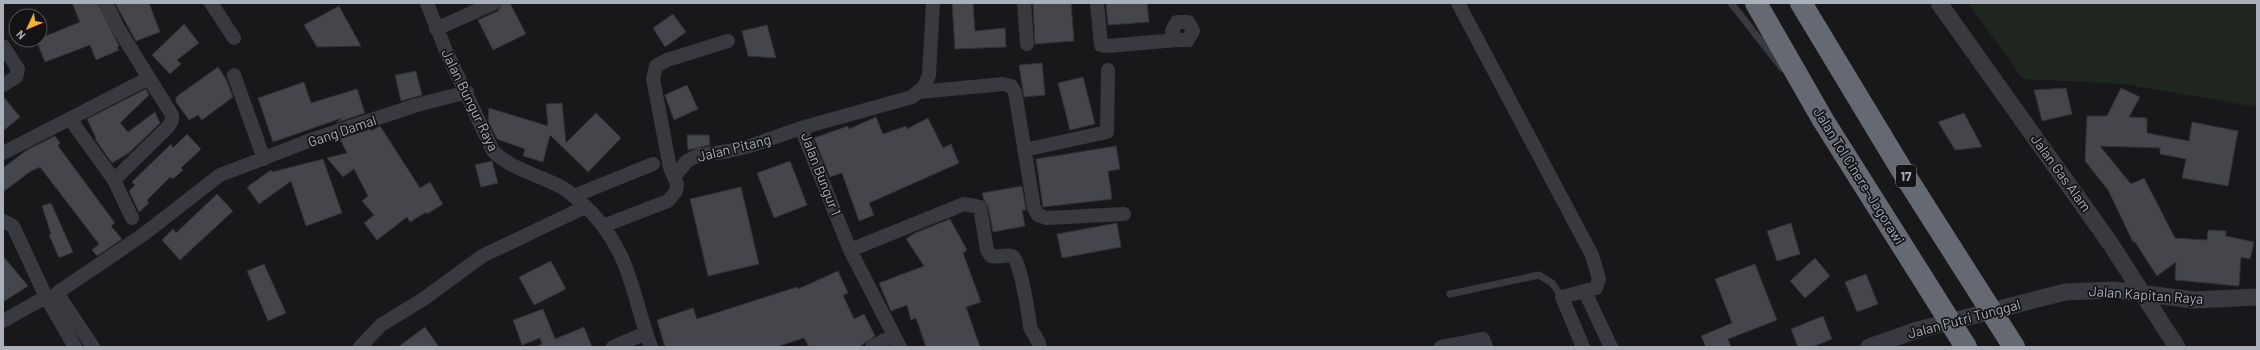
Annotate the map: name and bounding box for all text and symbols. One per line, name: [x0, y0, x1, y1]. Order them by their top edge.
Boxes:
north arrow: [8, 8, 48, 48]
text: N: [13, 28, 28, 42]
street label: Jalan Bungur Raya: [438, 46, 503, 154]
street label: Jalan Tol Cinere–Jagorawi: [1810, 104, 1909, 247]
street label: Gang Damal: [305, 111, 378, 150]
street label: Jalan Pitang: [695, 130, 772, 165]
street label: Jalan Bungur 1: [798, 130, 845, 218]
street label: Jalan Gas Alam: [2028, 131, 2095, 215]
road number: 17: [1896, 165, 1916, 187]
street label: Jalan Kapitan Raya: [2088, 282, 2204, 307]
street label: Jalan Putri Tunggal: [1906, 295, 2022, 342]

